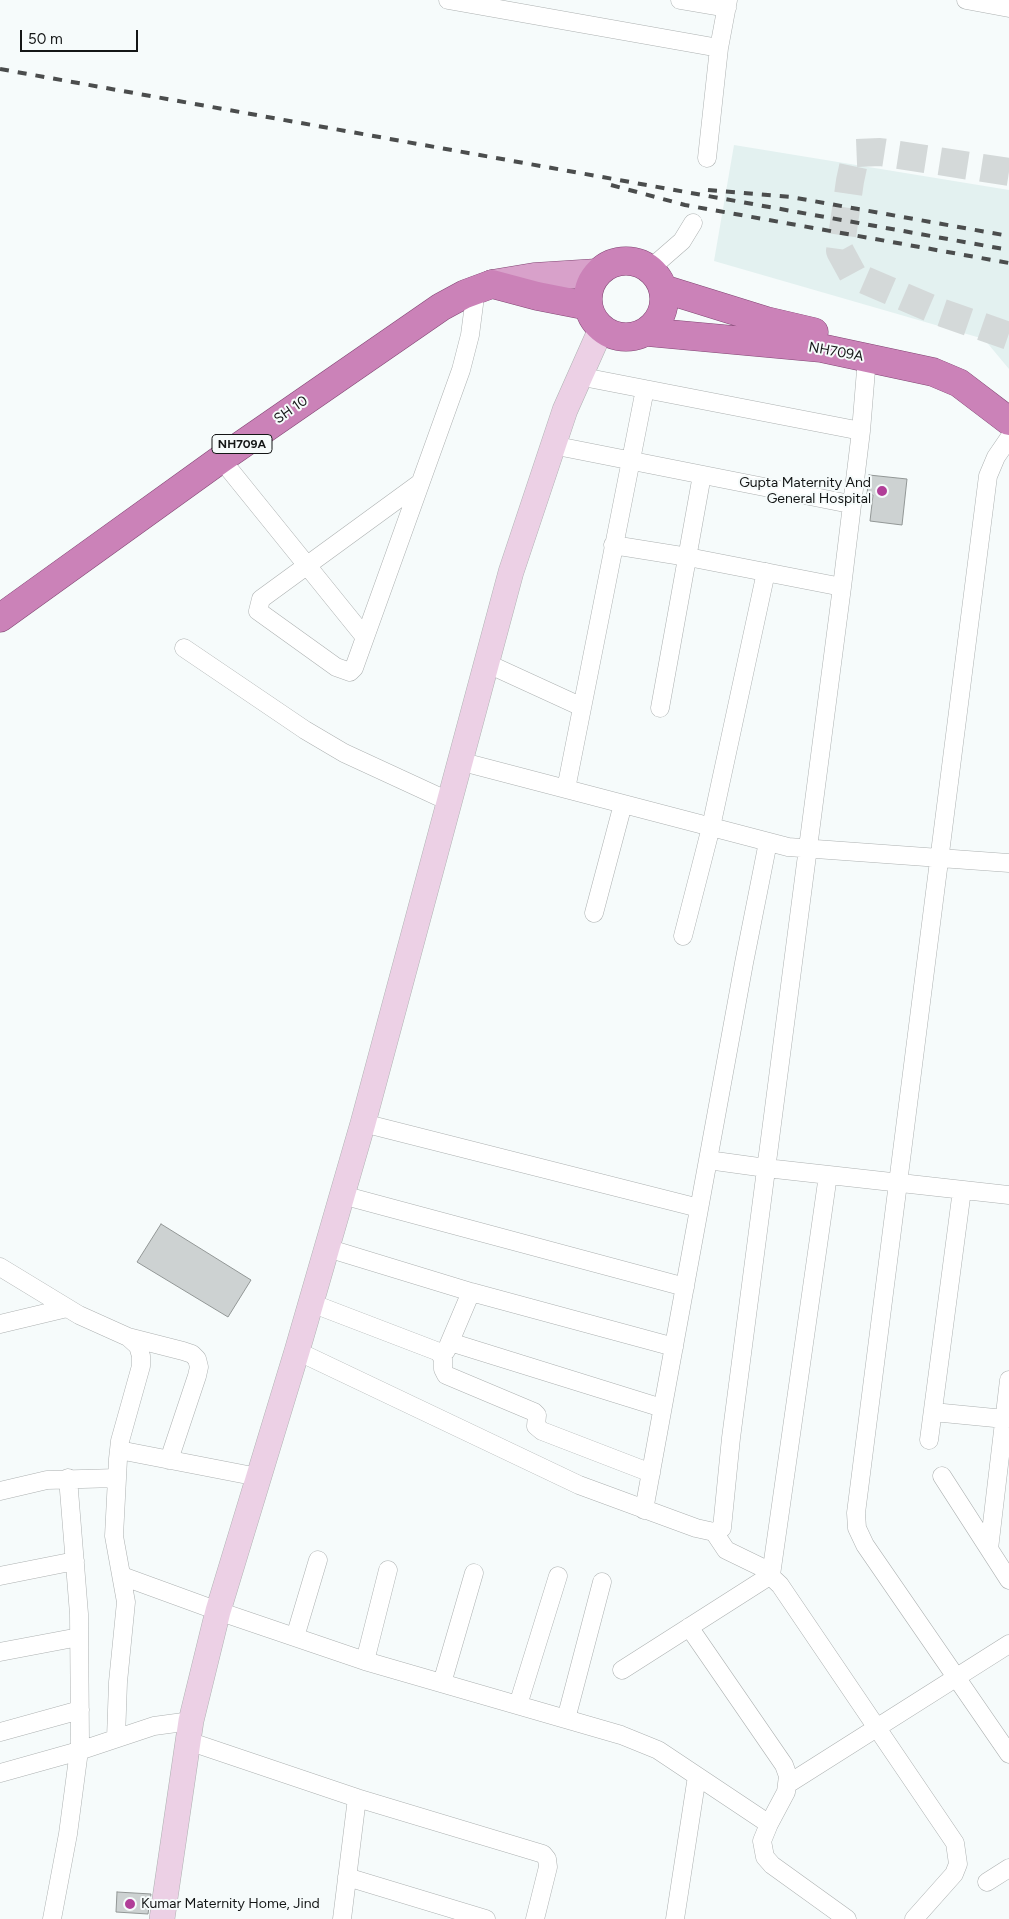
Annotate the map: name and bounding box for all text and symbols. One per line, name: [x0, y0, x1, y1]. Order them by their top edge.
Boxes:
scale bar: [22, 20, 140, 52]
text: 50 m: [28, 30, 63, 48]
street label: NH709A: [807, 339, 865, 365]
street label: SH 10: [271, 392, 311, 428]
road number: NH709A: [212, 434, 272, 454]
place label: Gupta Maternity And General Hospital: [739, 475, 871, 508]
marker: Gupta Maternity And General Hospital: [875, 484, 889, 498]
place label: Kumar Maternity Home, Jind: [141, 1896, 320, 1912]
marker: Kumar Maternity Home, Jind: [123, 1897, 137, 1911]

